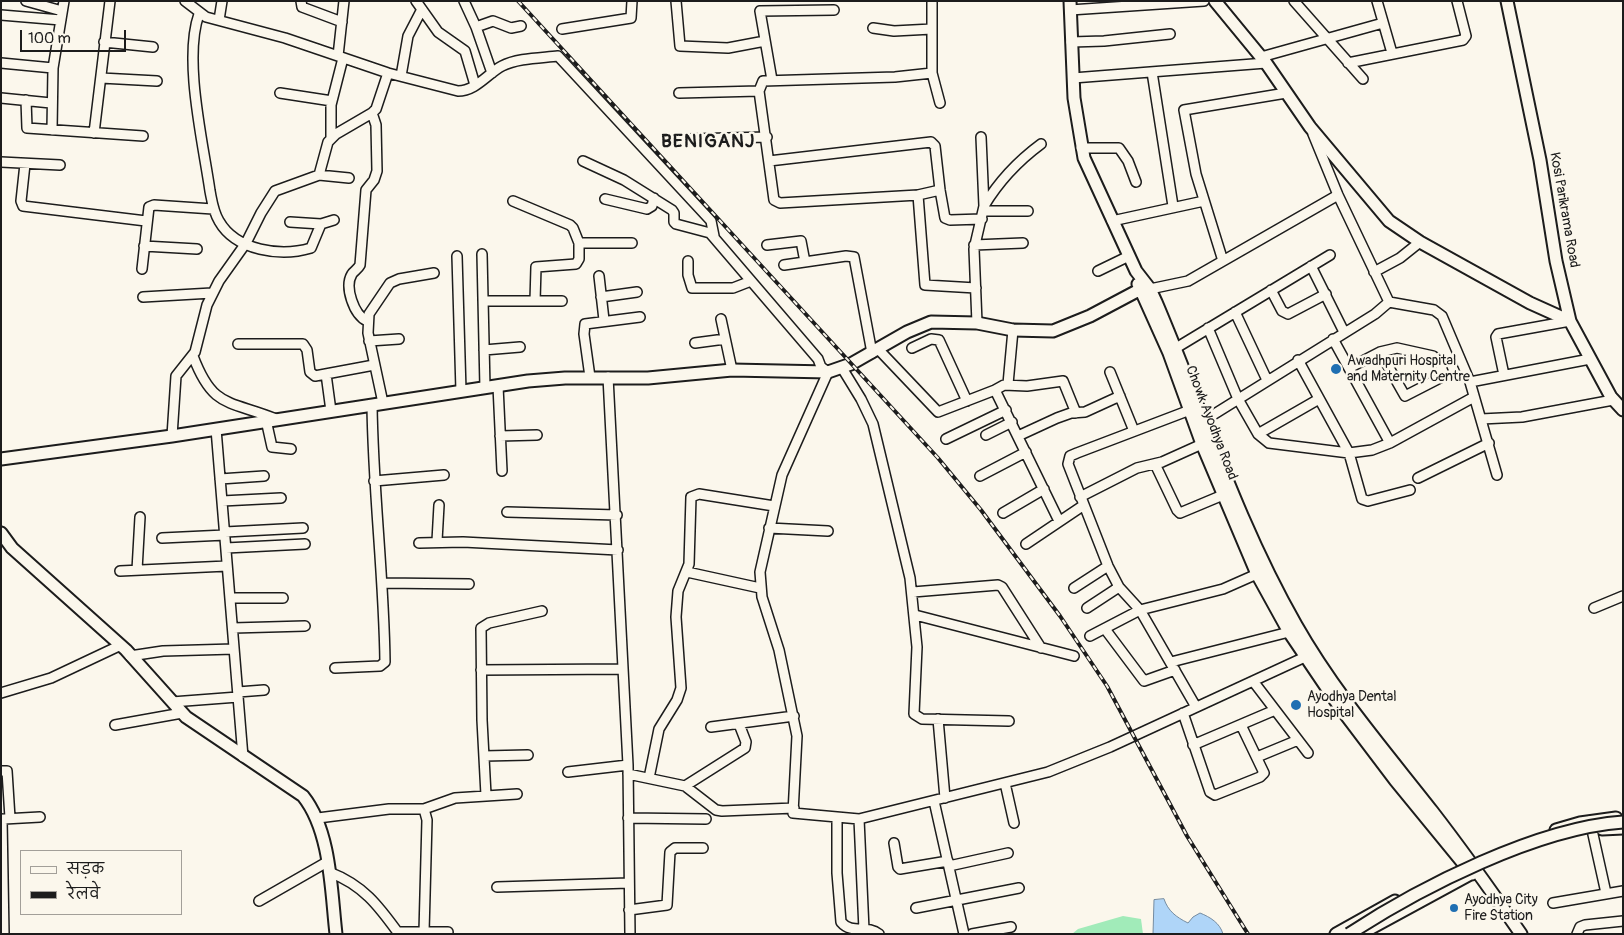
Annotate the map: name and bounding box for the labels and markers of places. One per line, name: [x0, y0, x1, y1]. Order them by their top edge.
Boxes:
place label: Awadhpuri Hospital and Maternity Centre: [1347, 353, 1470, 386]
marker: Awadhpuri Hospital and Maternity Centre: [1329, 362, 1343, 376]
place label: Ayodhya Dental Hospital: [1307, 689, 1397, 722]
marker: Ayodhya Dental Hospital: [1289, 698, 1303, 712]
place label: Ayodhya City Fire Station: [1464, 892, 1538, 924]
marker: Ayodhya City Fire Station: [1448, 902, 1460, 914]

